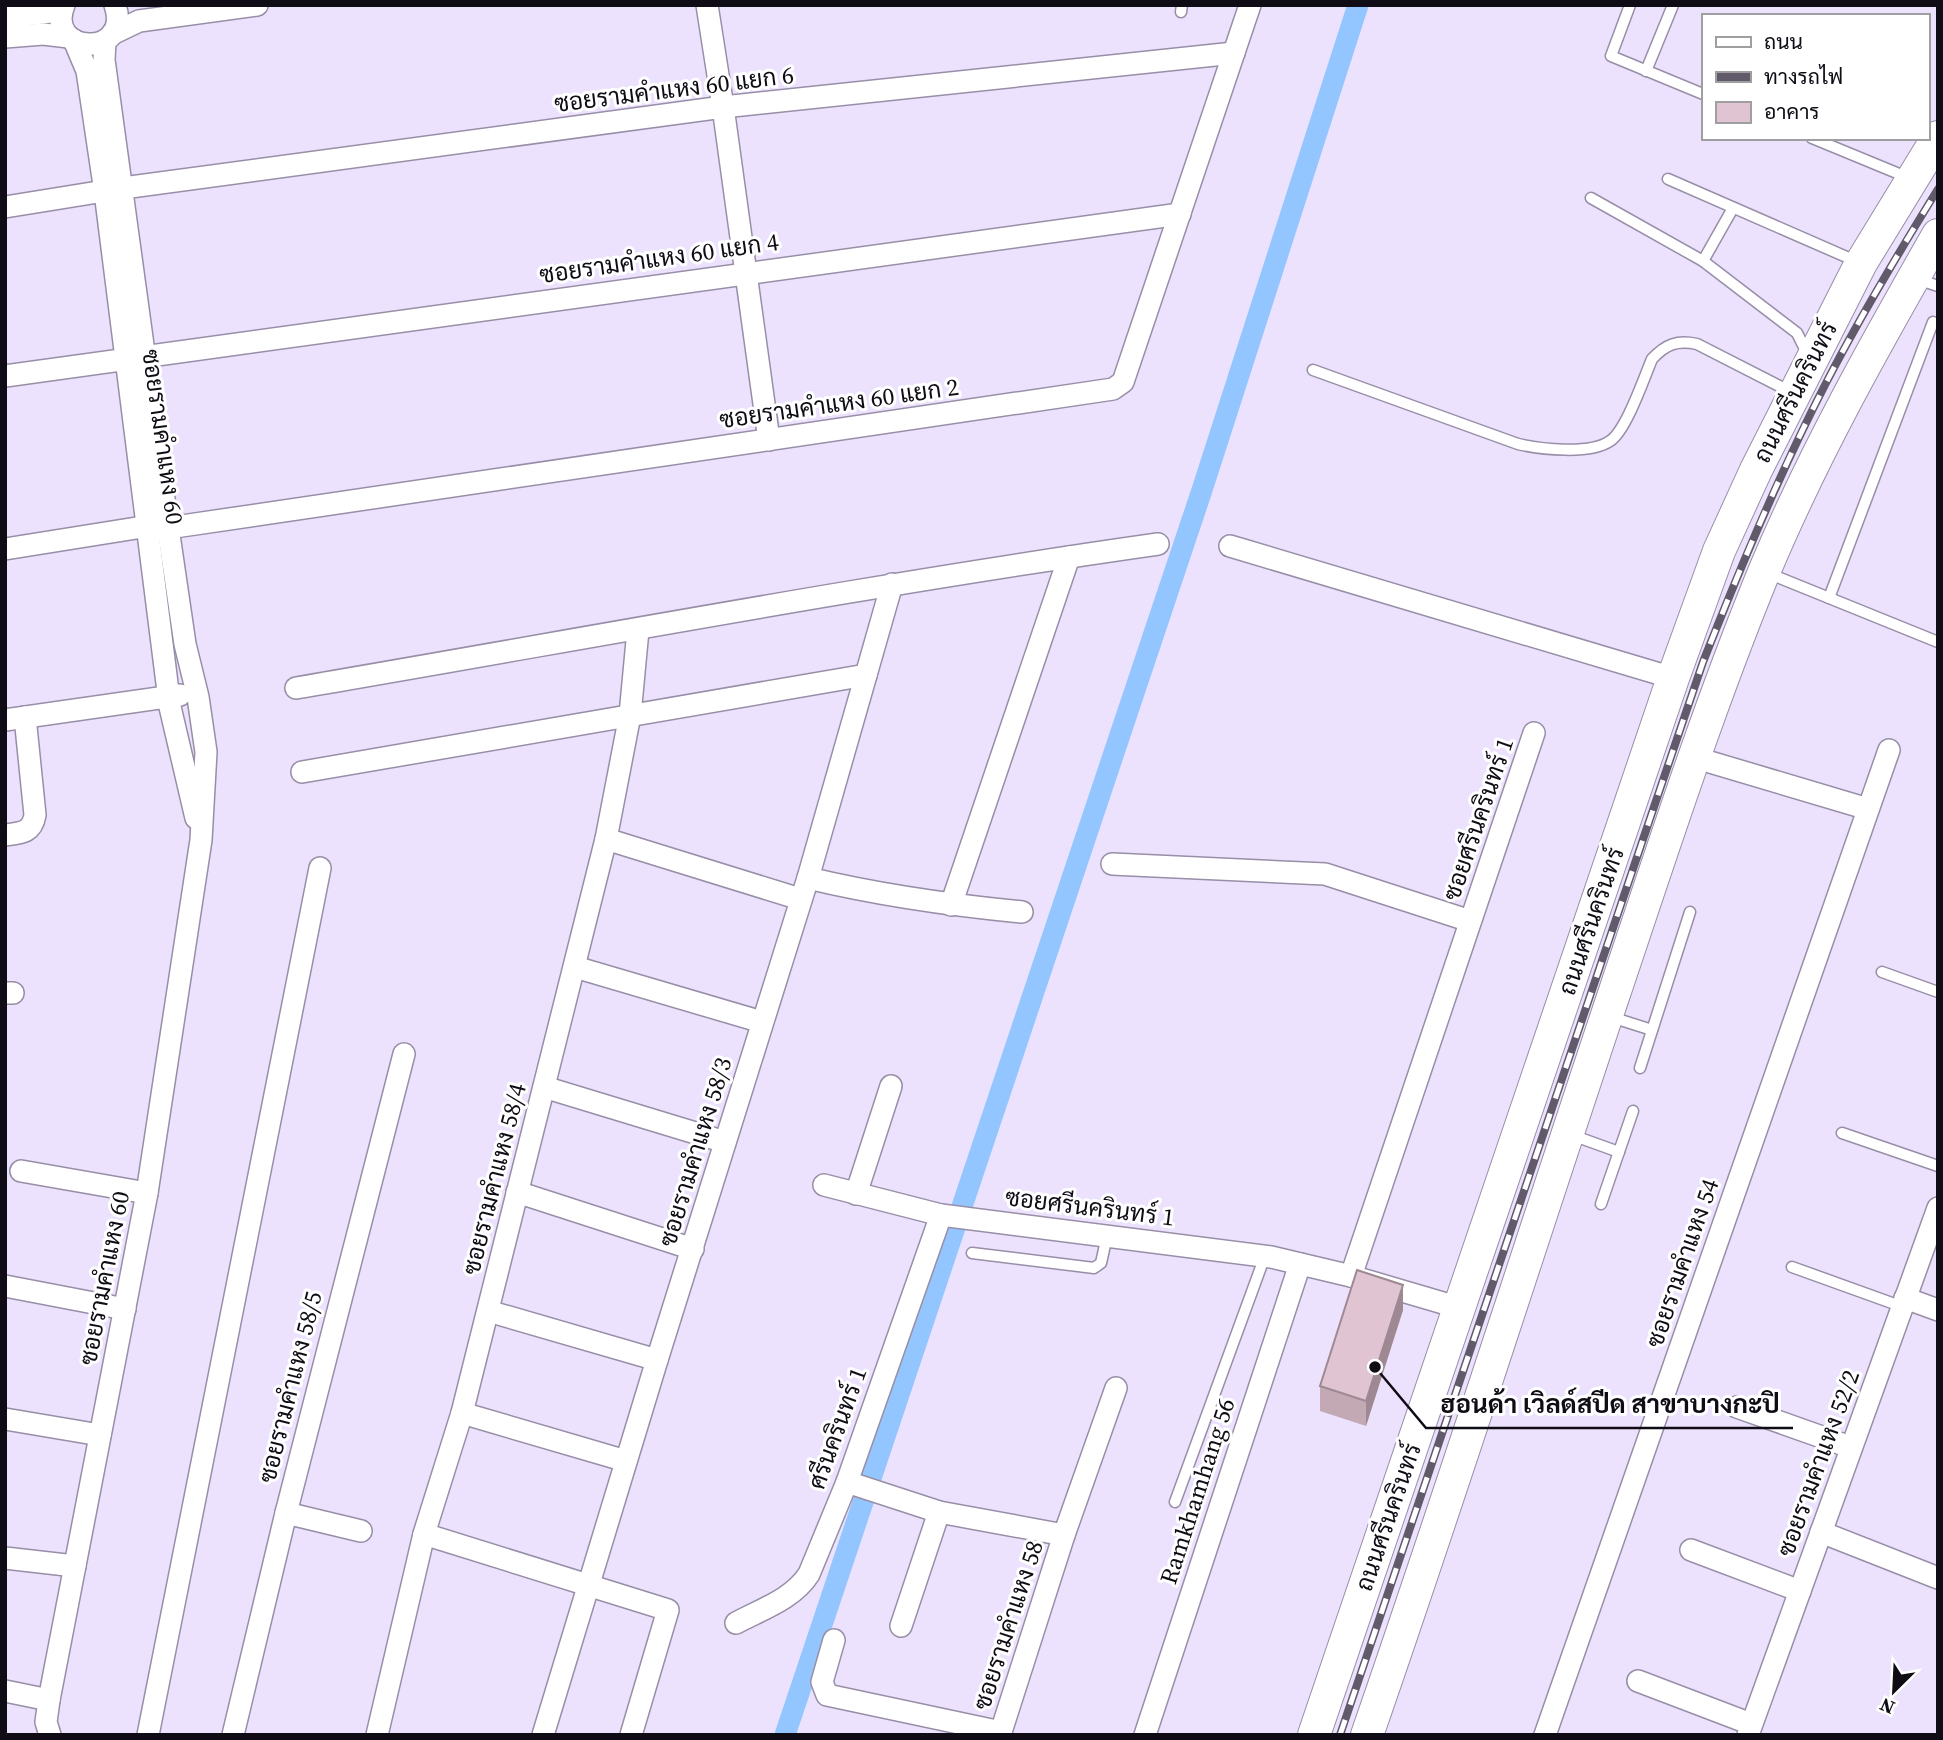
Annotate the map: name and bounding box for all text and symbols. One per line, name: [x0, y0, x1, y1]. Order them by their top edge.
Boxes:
legend: [1702, 14, 1929, 140]
text: ถนน: [1764, 27, 1803, 56]
street label: ซอยรามคำแหง 60 แยก 6: [552, 58, 796, 120]
text: ทางรถไฟ: [1764, 62, 1843, 91]
text: อาคาร: [1764, 97, 1820, 126]
street label: ซอยรามคำแหง 60 แยก 4: [537, 225, 781, 291]
street label: ถนนศรีนครินทร์: [1745, 316, 1845, 468]
street label: ซอยรามคำแหง 60: [134, 347, 192, 527]
street label: ซอยรามคำแหง 60 แยก 2: [717, 370, 961, 436]
street label: ซอยศรีนครินทร์ 1: [1435, 733, 1521, 905]
street label: ถนนศรีนครินทร์: [1550, 843, 1632, 999]
street label: ซอยรามคำแหง 58/3: [651, 1053, 739, 1251]
street label: ซอยรามคำแหง 58/4: [454, 1080, 534, 1278]
street label: ซอยรามคำแหง 54: [1638, 1174, 1726, 1352]
street label: ซอยศรีนครินทร์ 1: [1003, 1180, 1177, 1234]
street label: ซอยรามคำแหง 60: [71, 1188, 137, 1368]
street label: ซอยรามคำแหง 58/5: [250, 1288, 330, 1486]
street label: ศรีนครินทร์ 1: [800, 1362, 874, 1494]
street label: ซอยรามคำแหง 52/2: [1769, 1365, 1867, 1561]
callout: ฮอนด้า เวิลด์สปีด สาขาบางกะปิ: [1426, 1381, 1793, 1428]
text: ฮอนด้า เวิลด์สปีด สาขาบางกะปิ: [1440, 1386, 1780, 1422]
street label: Ramkhamhang 56: [1151, 1394, 1243, 1588]
street label: ถนนศรีนครินทร์: [1347, 1439, 1429, 1595]
street label: ซอยรามคำแหง 58: [965, 1536, 1051, 1714]
north arrow: [1859, 1656, 1929, 1726]
text: N: [1875, 1692, 1899, 1721]

